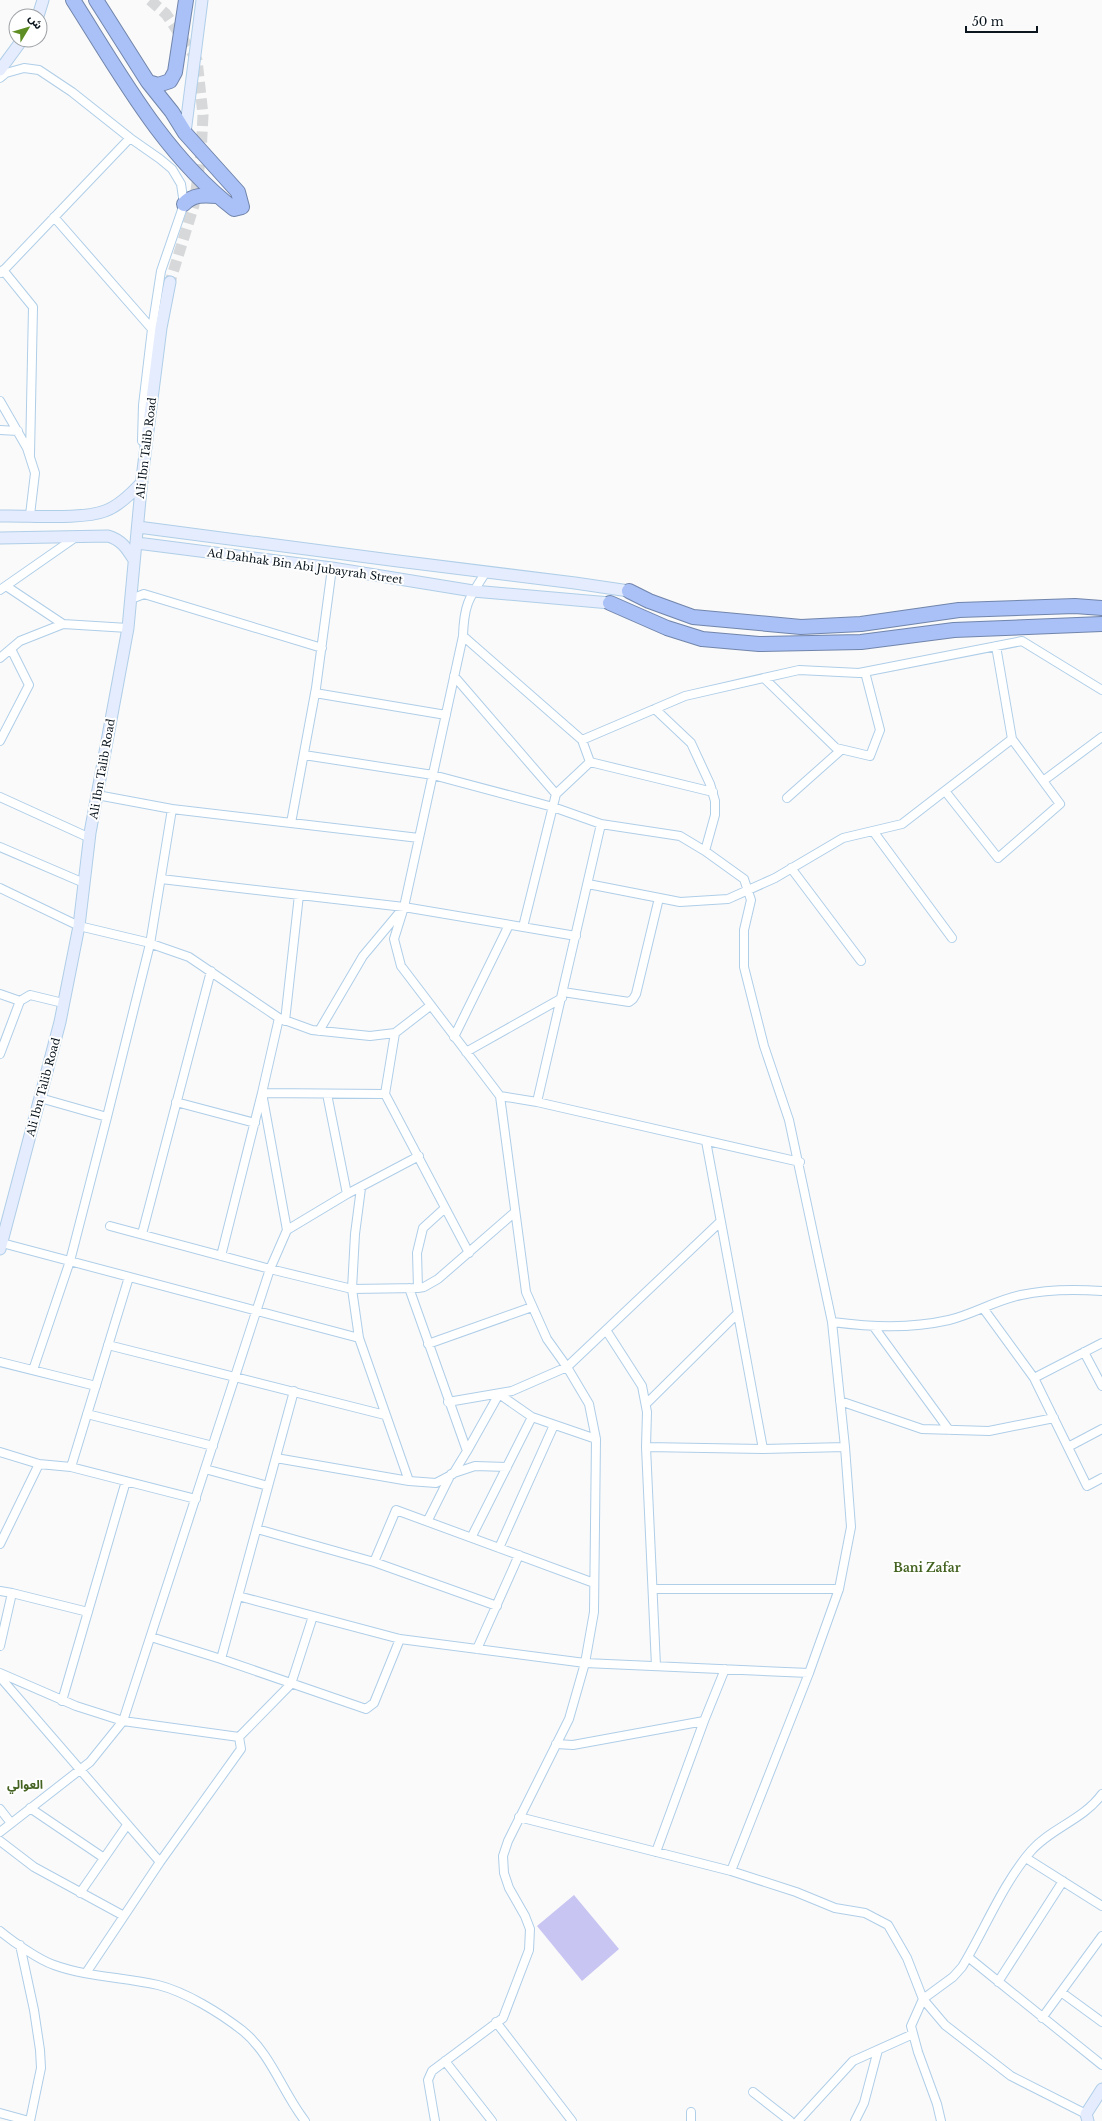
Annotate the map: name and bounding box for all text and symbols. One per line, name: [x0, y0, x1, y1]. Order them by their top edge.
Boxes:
north arrow: [8, 8, 48, 48]
scale bar: [966, 8, 1037, 34]
text: ش: [26, 12, 46, 32]
text: 50 m: [972, 14, 1004, 29]
street label: Ali Ibn Talib Road: [133, 396, 159, 500]
street label: Ad Dahhak Bin Abi Jubayrah Street: [205, 545, 405, 587]
street label: Ali Ibn Talib Road: [86, 717, 118, 821]
street label: Ali Ibn Talib Road: [23, 1035, 63, 1139]
district label: Bani Zafar: [893, 1560, 961, 1575]
district label: العوالي: [7, 1777, 43, 1794]

